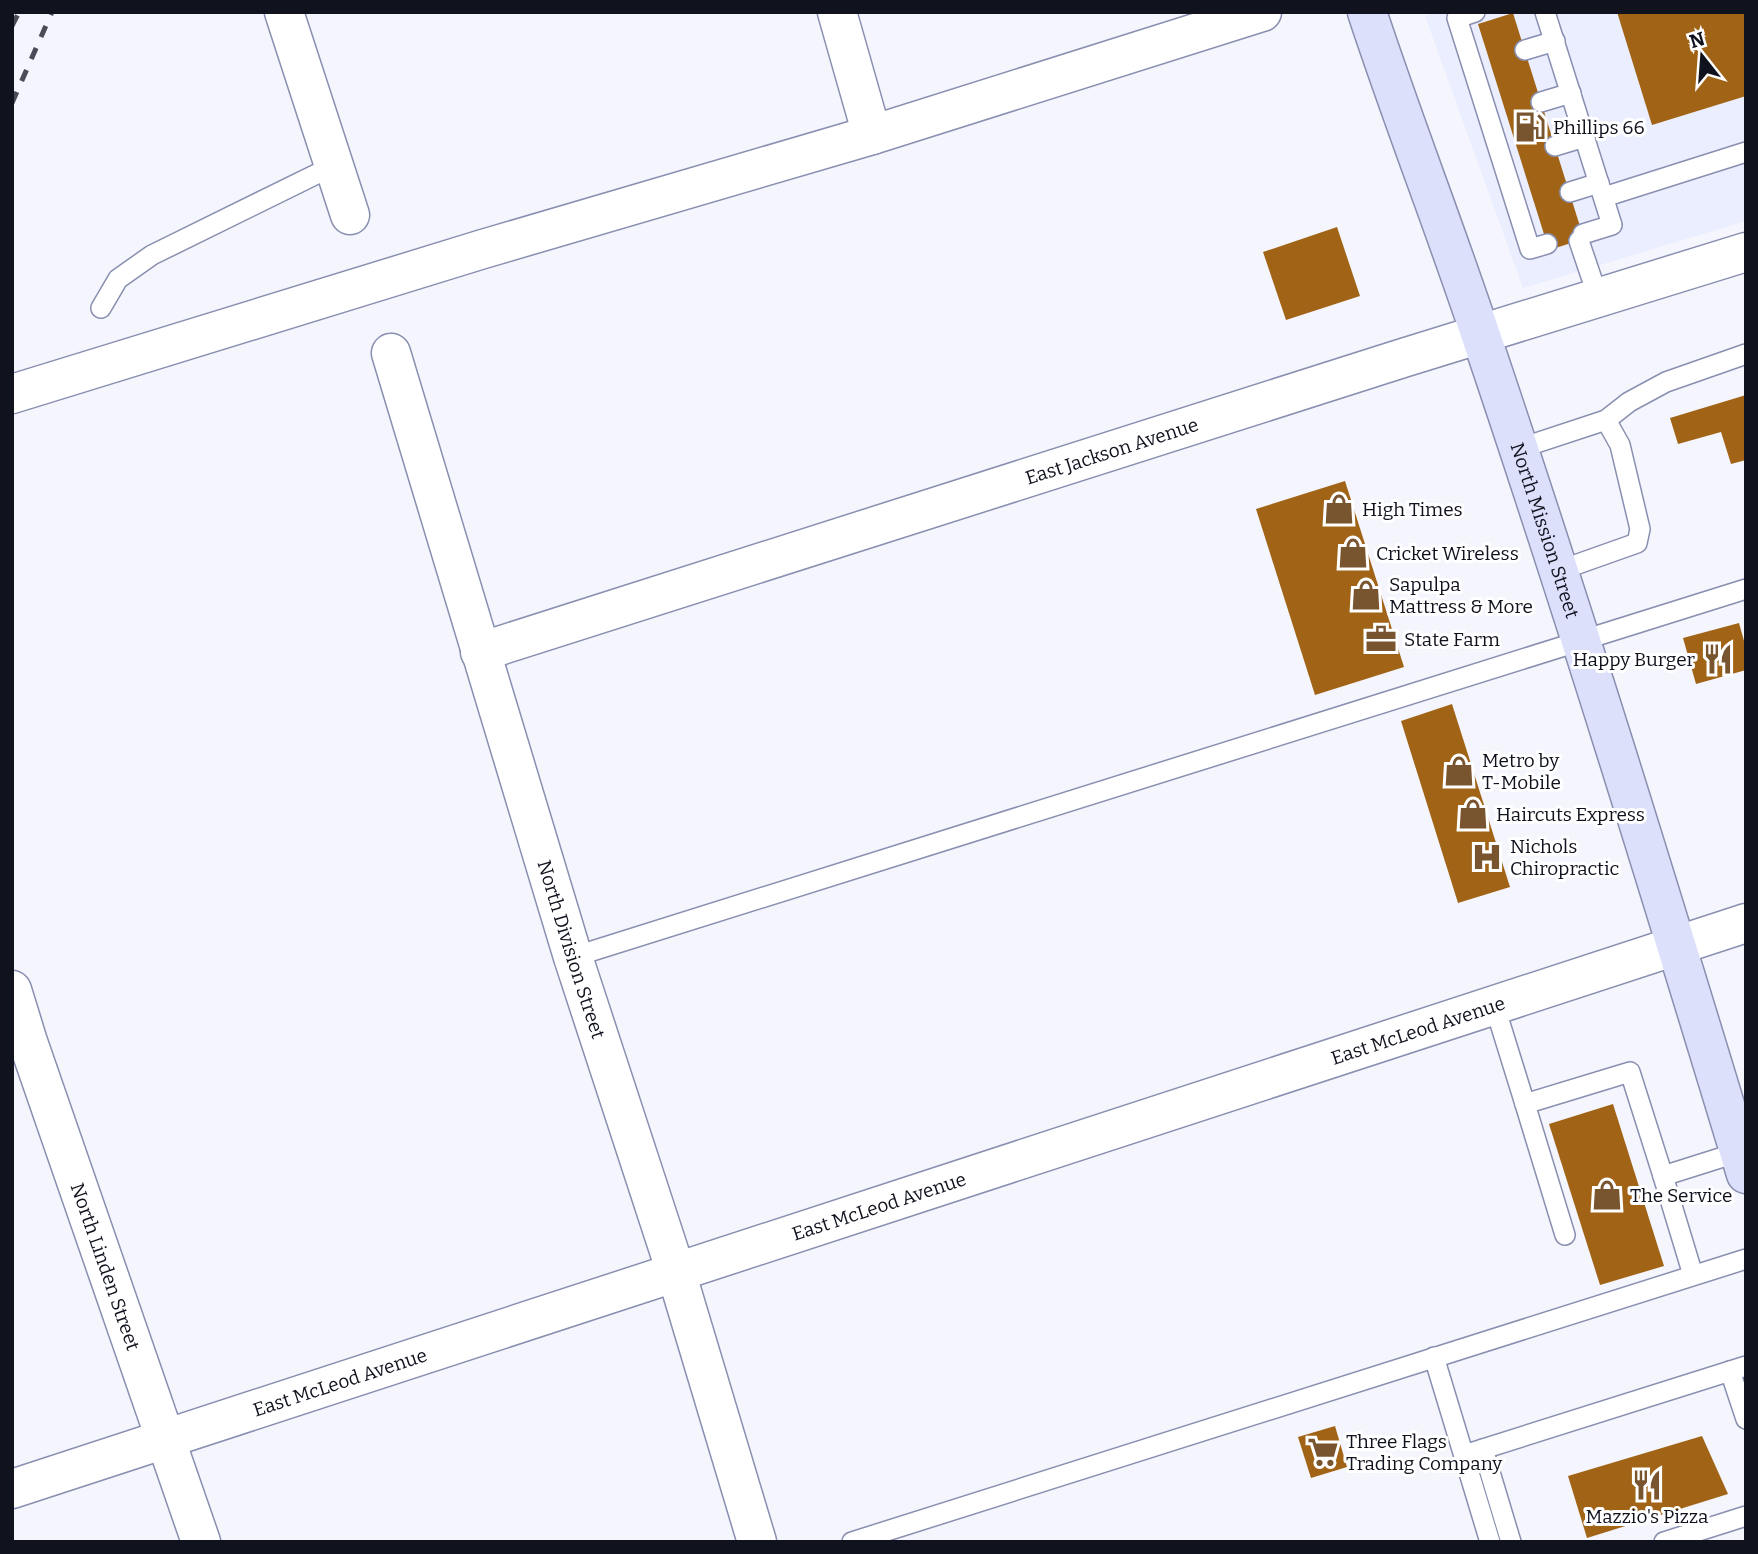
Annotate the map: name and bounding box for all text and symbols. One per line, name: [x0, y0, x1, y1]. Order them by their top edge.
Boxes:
north arrow: [1667, 21, 1737, 91]
text: N: [1687, 27, 1708, 53]
fuel station icon: Phillips 66: [1513, 110, 1547, 144]
place label: Phillips 66: [1553, 116, 1645, 139]
street label: East Jackson Avenue: [1022, 413, 1201, 490]
street label: North Mission Street: [1505, 440, 1584, 621]
shop icon: High Times: [1322, 492, 1356, 526]
place label: High Times: [1362, 498, 1463, 521]
shop icon: Cricket Wireless: [1336, 536, 1370, 570]
place label: Cricket Wireless: [1376, 542, 1519, 565]
place label: Sapulpa Mattress & More: [1389, 573, 1533, 618]
shop icon: Sapulpa Mattress & More: [1349, 578, 1383, 612]
office icon: State Farm: [1364, 622, 1398, 656]
place label: State Farm: [1404, 628, 1500, 651]
restaurant icon: Happy Burger: [1701, 642, 1735, 676]
place label: Happy Burger: [1573, 648, 1696, 671]
place label: Metro by T-Mobile: [1482, 749, 1561, 794]
shop icon: Metro by T-Mobile: [1442, 754, 1476, 788]
shop icon: Haircuts Express: [1456, 797, 1490, 831]
place label: Haircuts Express: [1496, 803, 1645, 826]
place label: Nichols Chiropractic: [1510, 835, 1620, 880]
hospital icon: Nichols Chiropractic: [1470, 840, 1504, 874]
street label: North Division Street: [532, 857, 610, 1042]
street label: East McLeod Avenue: [1328, 991, 1508, 1070]
street label: East McLeod Avenue: [789, 1167, 969, 1246]
shop icon: The Service: [1590, 1178, 1624, 1212]
street label: North Linden Street: [66, 1180, 145, 1354]
place label: The Service: [1630, 1184, 1732, 1207]
street label: East McLeod Avenue: [250, 1343, 430, 1422]
place label: Three Flags Trading Company: [1346, 1430, 1503, 1475]
supermarket icon: Three Flags Trading Company: [1306, 1435, 1340, 1469]
restaurant icon: Mazzio's Pizza: [1630, 1468, 1664, 1502]
place label: Mazzio's Pizza: [1586, 1505, 1709, 1528]

